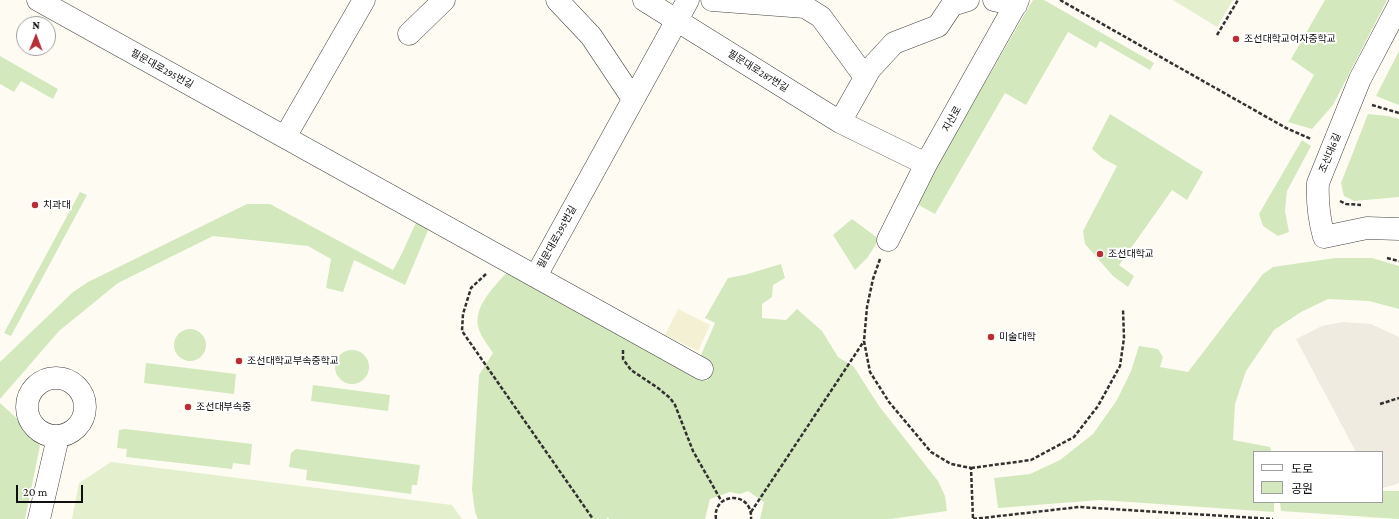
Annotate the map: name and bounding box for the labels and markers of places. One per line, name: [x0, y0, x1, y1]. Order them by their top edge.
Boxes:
place label: 조선대학교여자중학교: [1244, 33, 1336, 45]
marker: 조선대학교여자중학교: [1231, 34, 1241, 44]
place label: 치과대: [43, 199, 71, 211]
marker: 치과대: [30, 200, 40, 210]
place label: 조선대학교: [1108, 248, 1154, 260]
marker: 조선대학교: [1095, 249, 1105, 259]
place label: 미술대학: [999, 331, 1036, 343]
marker: 미술대학: [986, 332, 996, 342]
place label: 조선대학교부속중학교: [247, 355, 339, 367]
marker: 조선대학교부속중학교: [234, 356, 244, 366]
place label: 조선대부속중: [196, 401, 251, 413]
marker: 조선대부속중: [183, 402, 193, 412]

